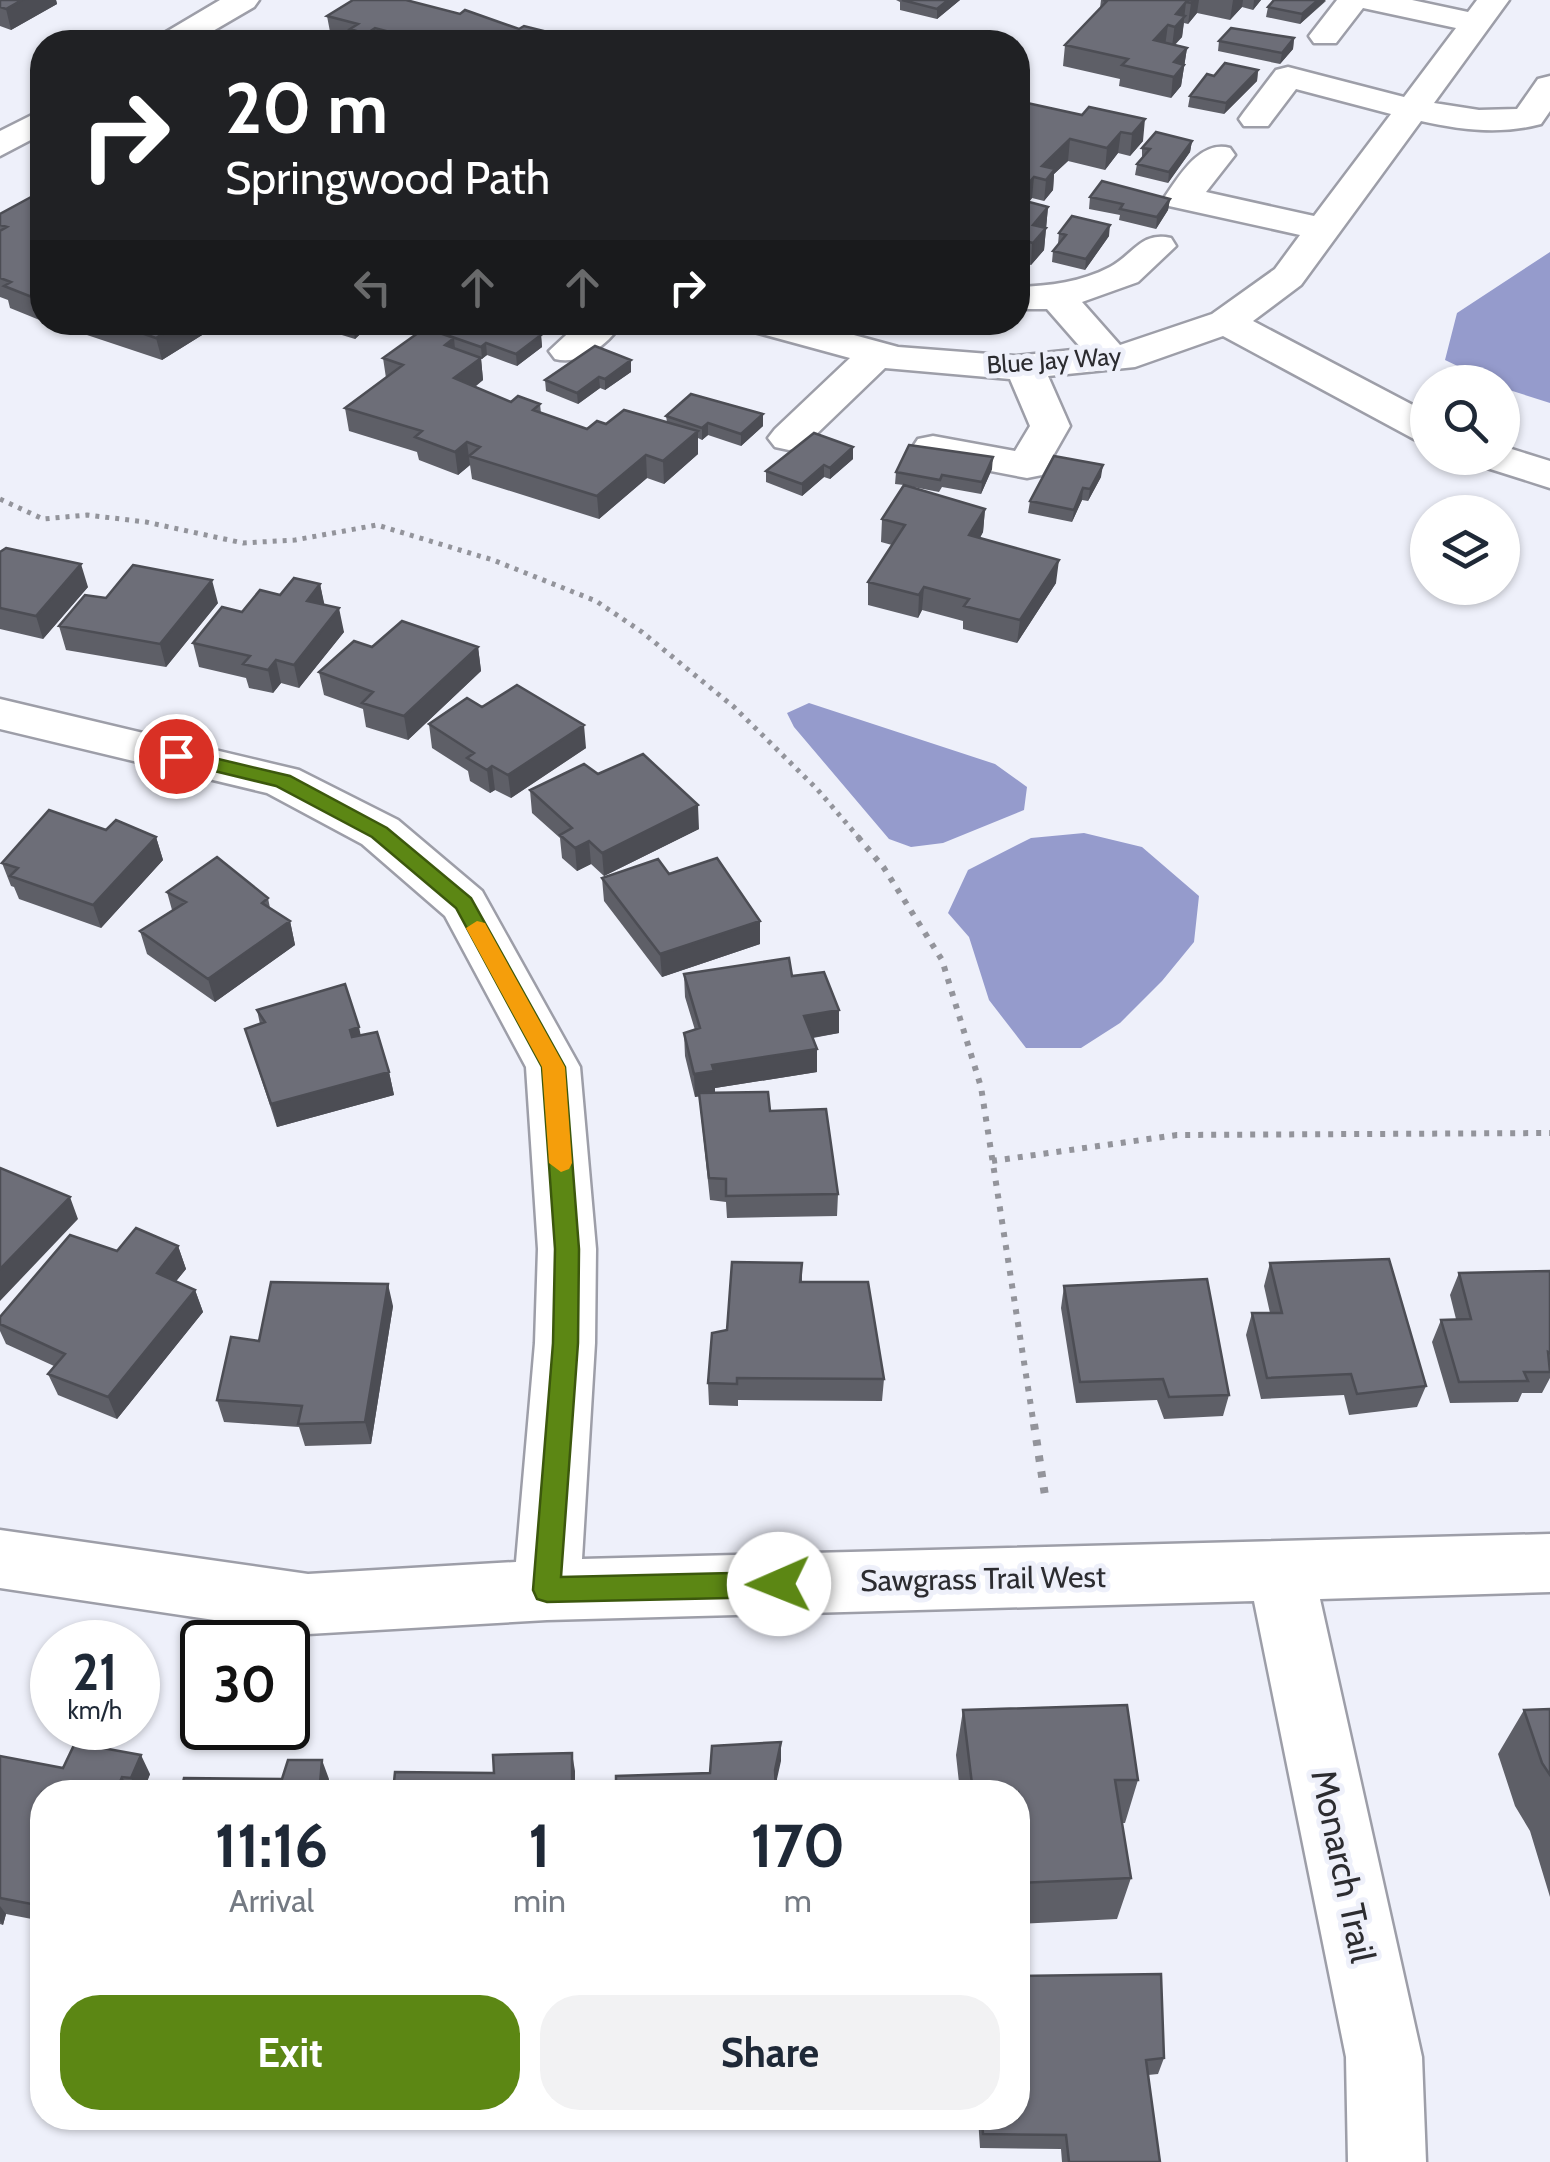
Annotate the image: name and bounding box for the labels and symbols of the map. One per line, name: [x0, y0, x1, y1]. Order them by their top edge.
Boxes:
street label: Blue Jay Way: [986, 340, 1123, 380]
pin: [134, 714, 219, 799]
position arrow: [727, 1532, 831, 1636]
street label: Sawgrass Trail West: [860, 1558, 1106, 1599]
speed limit sign: 30: [180, 1620, 310, 1750]
street label: Monarch Trail: [1302, 1766, 1385, 1967]

